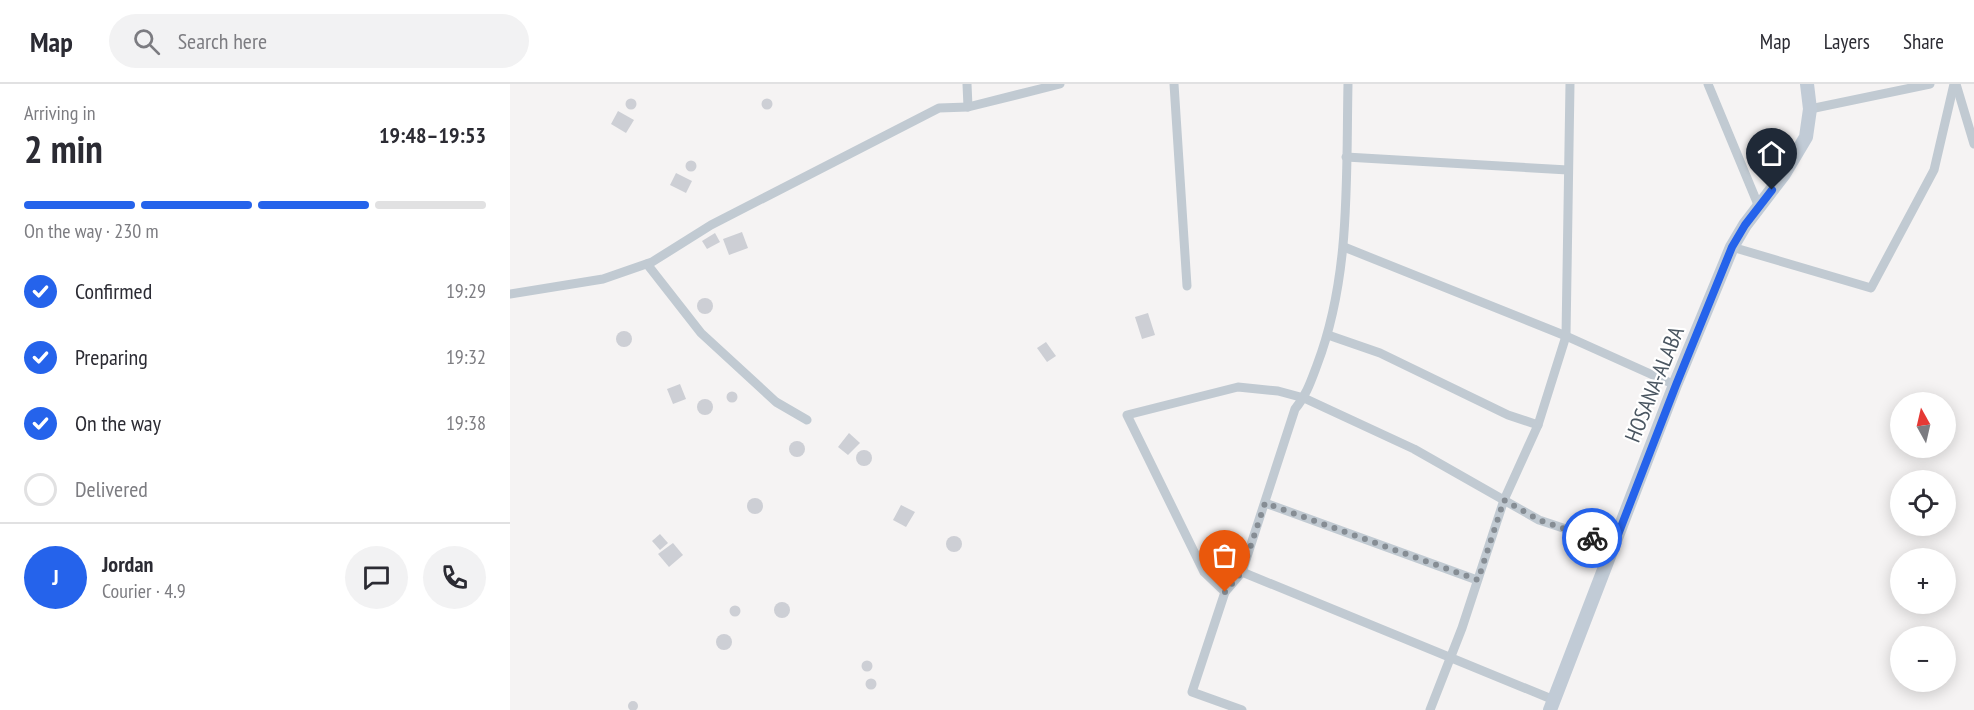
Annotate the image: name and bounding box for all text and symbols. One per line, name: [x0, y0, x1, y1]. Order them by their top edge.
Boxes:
search box: [109, 14, 529, 68]
text: Map: [30, 23, 73, 60]
icon: search: [130, 25, 163, 58]
text: Search here: [178, 27, 267, 55]
text: Map: [1760, 28, 1791, 55]
text: Layers: [1824, 28, 1870, 55]
text: Share: [1903, 28, 1944, 55]
text: Arriving in: [24, 100, 96, 126]
text: 19:48–19:53: [379, 121, 486, 149]
text: 2 min: [24, 123, 103, 174]
pin: [1746, 128, 1797, 190]
icon: home: [1755, 137, 1788, 170]
text: On the way · 230 m: [24, 218, 159, 244]
icon: check: [24, 275, 57, 308]
text: Confirmed: [75, 277, 152, 305]
text: 19:29: [446, 278, 486, 304]
street label: HOSANA-ALABA: [1618, 321, 1690, 446]
icon: check: [24, 341, 57, 374]
text: Preparing: [75, 343, 148, 371]
text: 19:32: [446, 344, 486, 370]
north arrow: [1890, 392, 1956, 458]
map controls: [1890, 392, 1956, 692]
icon: check: [24, 407, 57, 440]
text: On the way: [75, 409, 161, 437]
text: 19:38: [446, 410, 486, 436]
button: locate: [1890, 470, 1956, 536]
text: Delivered: [75, 475, 148, 503]
courier: [1562, 508, 1622, 568]
icon: bike: [1576, 522, 1609, 555]
pin: [1199, 530, 1250, 592]
icon: bag: [1208, 539, 1241, 572]
button: chat: [345, 546, 408, 609]
button: phone: [423, 546, 486, 609]
button: +: [1890, 548, 1956, 614]
text: Jordan: [102, 550, 153, 578]
text: J: [52, 563, 59, 591]
text: Courier · 4.9: [102, 578, 186, 604]
button: −: [1890, 626, 1956, 692]

